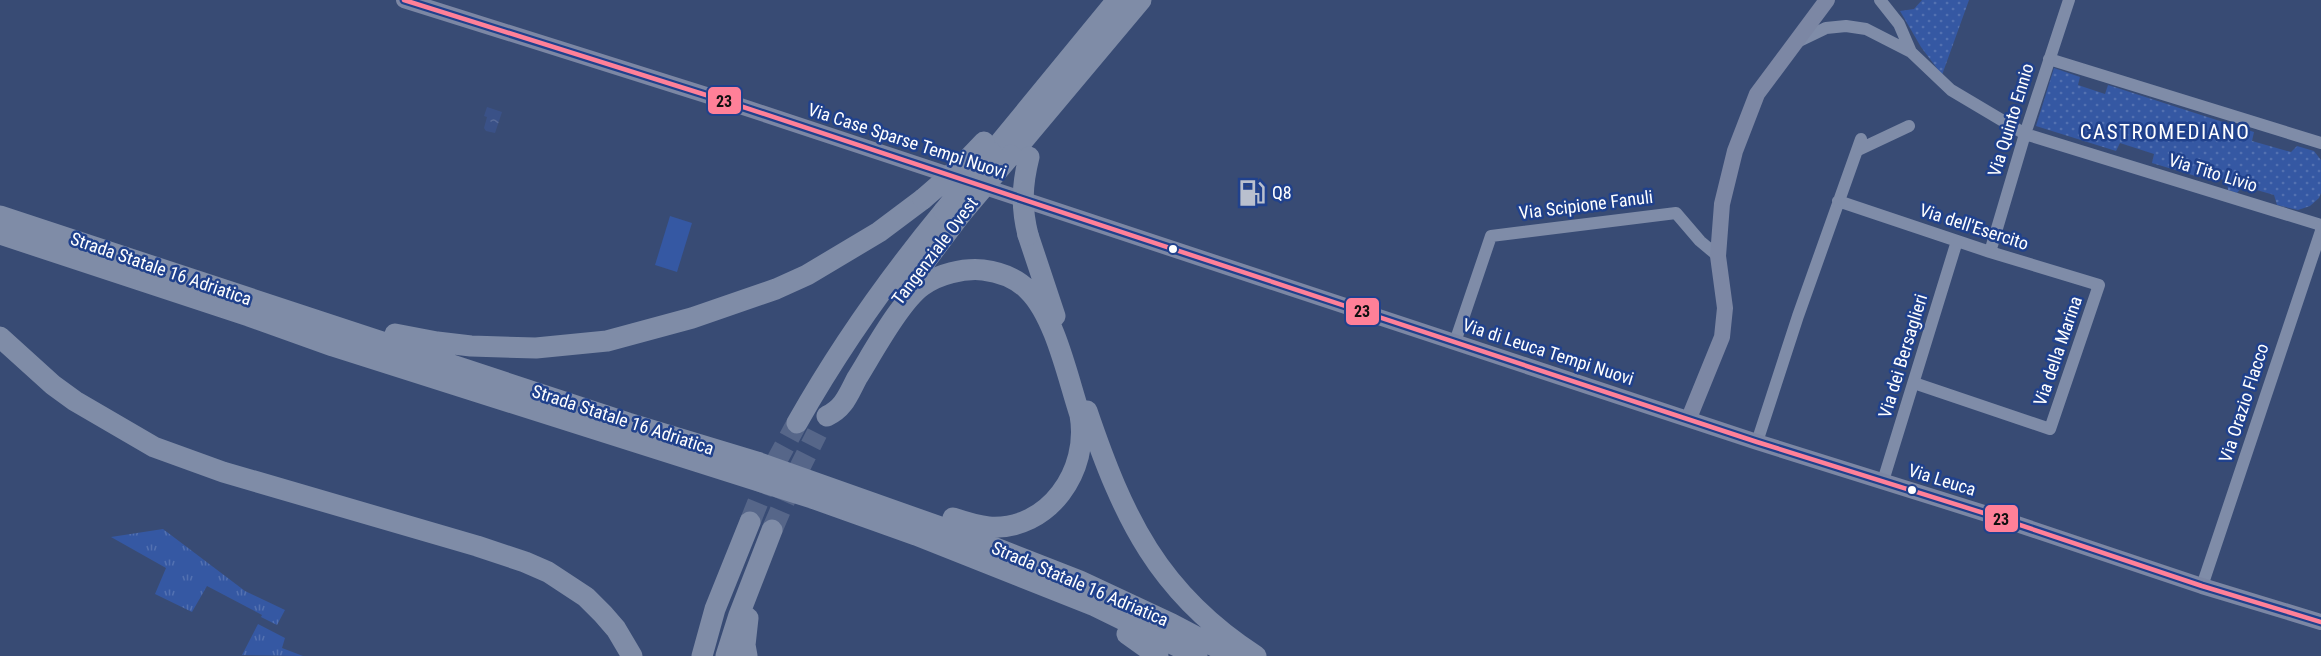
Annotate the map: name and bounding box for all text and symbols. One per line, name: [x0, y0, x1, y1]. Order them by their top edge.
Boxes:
street label: Via Quinto Ennio: [1983, 61, 2038, 179]
line badge: 23: [707, 86, 742, 115]
text: 23: [716, 92, 732, 111]
street label: Via Case Sparse Tempi Nuovi: [805, 98, 1009, 183]
district label: CASTROMEDIANO: [2080, 120, 2250, 144]
street label: Via Tito Livio: [2166, 149, 2260, 196]
fuel station icon: Q8: [1237, 178, 1267, 208]
place label: Q8: [1272, 182, 1292, 203]
street label: Via Scipione Fanuli: [1518, 186, 1654, 223]
street label: Tangenziale Ovest: [887, 193, 982, 309]
street label: Via dell'Esercito: [1917, 199, 2031, 254]
street label: Strada Statale 16 Adriatica: [68, 228, 254, 309]
unlabelled marker: [1167, 243, 1179, 255]
street label: Via dei Bersaglieri: [1874, 291, 1931, 420]
street label: Via della Marina: [2029, 293, 2086, 408]
line badge: 23: [1345, 297, 1380, 326]
text: 23: [1354, 302, 1370, 321]
street label: Via di Leuca Tempi Nuovi: [1460, 314, 1636, 389]
street label: Via Orazio Flacco: [2214, 341, 2273, 465]
street label: Strada Statale 16 Adriatica: [530, 380, 717, 459]
street label: Via Leuca: [1906, 459, 1978, 500]
unlabelled marker: [1906, 484, 1918, 496]
line badge: 23: [1984, 504, 2019, 533]
text: 23: [1993, 510, 2009, 529]
street label: Strada Statale 16 Adriatica: [989, 537, 1172, 630]

